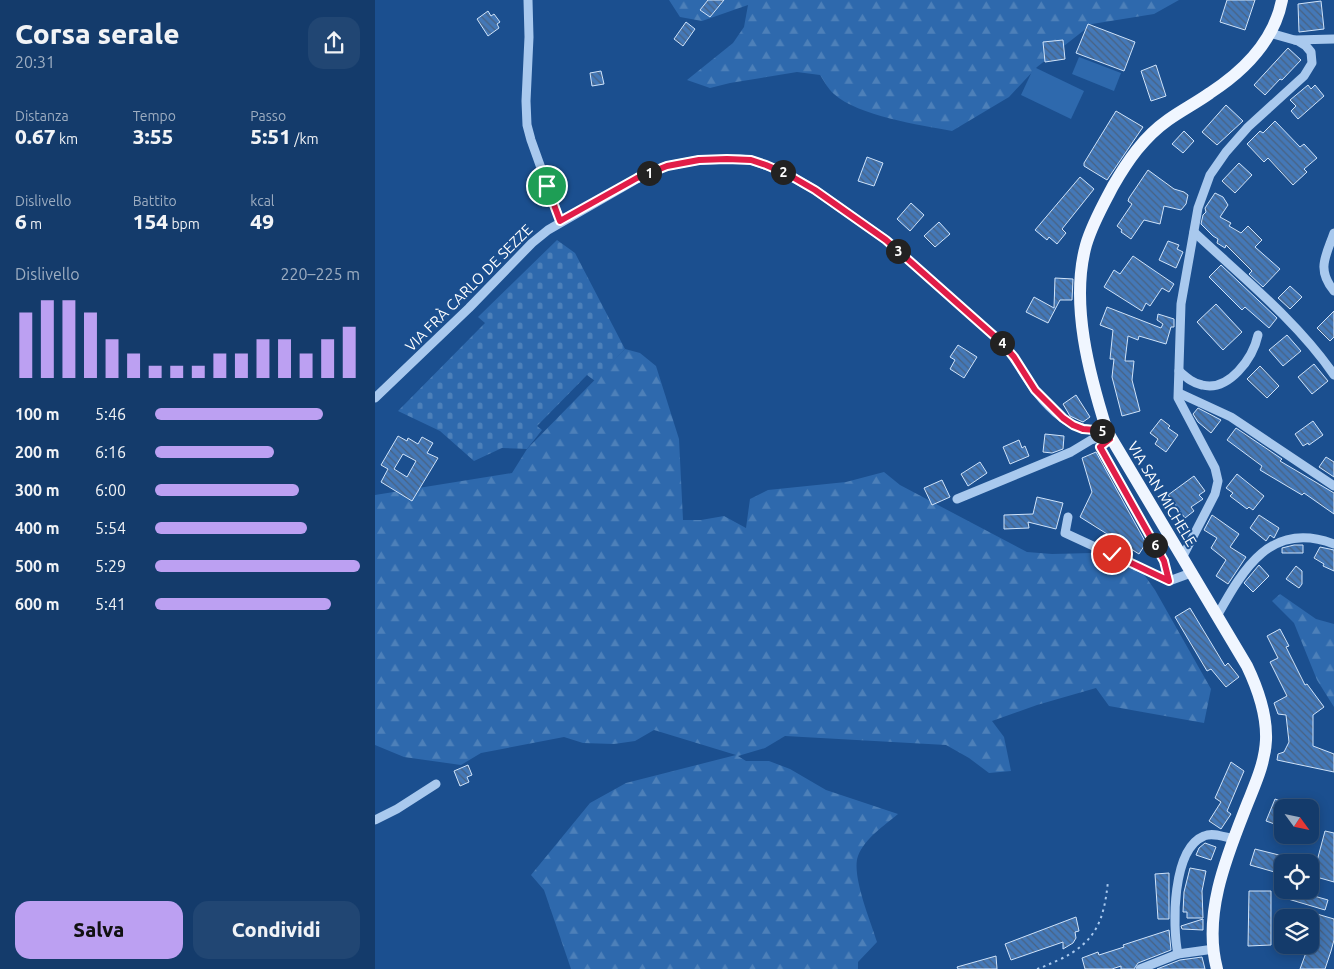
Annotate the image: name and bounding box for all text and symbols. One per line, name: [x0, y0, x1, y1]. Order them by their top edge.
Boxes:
button: share: [308, 17, 360, 69]
text: Corsa serale: [15, 18, 180, 49]
text: 20:31: [15, 53, 55, 71]
text: Distanza: [15, 108, 69, 124]
text: Tempo: [133, 108, 176, 124]
text: Passo: [250, 108, 286, 124]
text: 0.67: [15, 124, 56, 148]
text: 3:55: [133, 124, 173, 148]
text: 5:51: [250, 124, 291, 148]
text: km: [56, 131, 78, 147]
text: /km: [291, 131, 319, 147]
pin: 1: [637, 160, 661, 186]
pin: 2: [771, 160, 795, 184]
text: 2: [780, 164, 787, 180]
pin: [526, 165, 568, 207]
text: 1: [646, 165, 653, 181]
icon: arrive: [533, 172, 561, 200]
text: Dislivello: [15, 193, 71, 209]
text: Battito: [133, 193, 177, 209]
text: kcal: [250, 193, 275, 209]
text: 6: [15, 209, 27, 233]
text: 154: [133, 209, 168, 233]
text: 49: [250, 209, 274, 233]
text: m: [27, 216, 42, 232]
text: bpm: [168, 216, 200, 232]
street label: VIA FRÀ CARLO DE SEZZE: [402, 221, 536, 355]
pin: 3: [885, 238, 911, 264]
text: 3: [895, 243, 902, 259]
text: Dislivello: [15, 265, 80, 283]
text: 220–225 m: [280, 265, 360, 283]
pin: 4: [989, 330, 1015, 356]
text: 4: [999, 335, 1006, 351]
text: 100 m: [15, 405, 60, 423]
text: 5:46: [95, 405, 126, 423]
pin: 5: [1089, 418, 1115, 444]
text: 5: [1099, 423, 1106, 439]
street label: VIA SAN MICHELE: [1124, 438, 1200, 549]
text: 200 m: [15, 443, 60, 461]
text: 6:16: [95, 443, 126, 461]
text: 300 m: [15, 481, 60, 499]
text: 6:00: [95, 481, 126, 499]
text: 400 m: [15, 519, 60, 537]
text: 5:54: [95, 519, 126, 537]
pin: 6: [1143, 532, 1167, 558]
pin: [1091, 533, 1133, 575]
text: 6: [1152, 537, 1159, 553]
icon: check: [1098, 540, 1126, 568]
text: 500 m: [15, 557, 60, 575]
text: 5:29: [95, 557, 126, 575]
text: 600 m: [15, 595, 60, 613]
text: 5:41: [95, 595, 126, 613]
north arrow: [1274, 799, 1319, 844]
map controls: [1274, 799, 1319, 954]
button: locate: [1274, 854, 1319, 899]
button: Salva: [15, 901, 183, 959]
button: Condividi: [193, 901, 360, 959]
button: layers: [1274, 909, 1319, 954]

